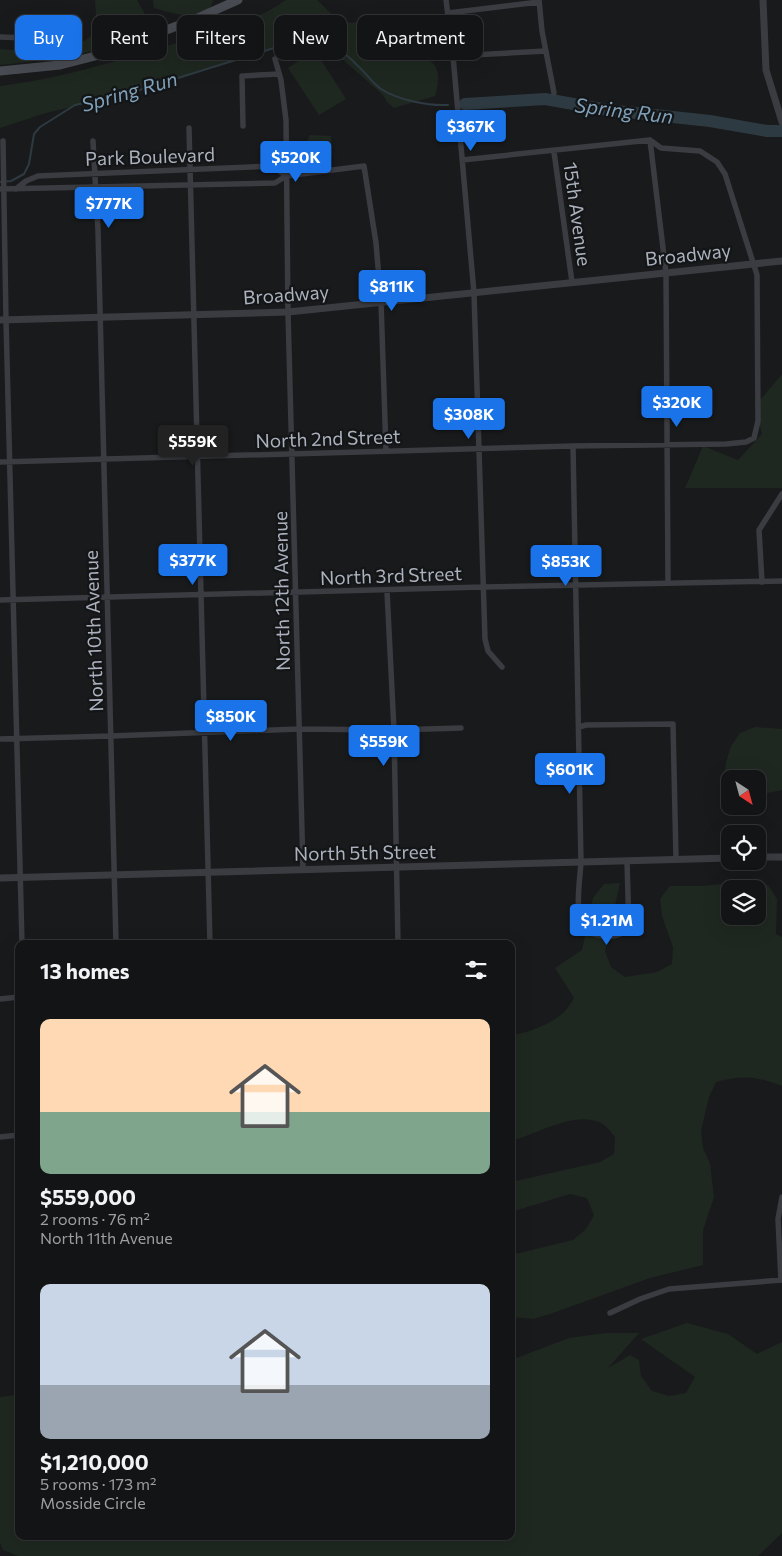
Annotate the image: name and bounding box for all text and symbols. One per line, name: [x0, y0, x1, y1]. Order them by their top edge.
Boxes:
chip: Buy: [15, 15, 82, 60]
chip: Rent: [92, 15, 167, 60]
chip: Filters: [177, 15, 264, 60]
chip: New: [274, 15, 347, 60]
chip: Apartment: [357, 15, 483, 60]
water label: Spring Run: [78, 66, 180, 116]
water label: Spring Run: [574, 92, 674, 128]
pin: $367K: [436, 110, 506, 152]
text: $367K: [447, 116, 495, 135]
pin: $520K: [261, 140, 331, 183]
street label: Park Boulevard: [85, 142, 215, 170]
text: $520K: [271, 147, 321, 166]
street label: 15th Avenue: [559, 161, 597, 267]
pin: $777K: [74, 186, 144, 229]
text: $777K: [86, 193, 132, 212]
street label: Broadway: [644, 238, 732, 270]
pin: $811K: [357, 270, 427, 312]
text: $811K: [370, 276, 414, 295]
street label: Broadway: [242, 280, 330, 308]
pin: $320K: [642, 386, 712, 428]
text: $320K: [652, 392, 702, 411]
pin: $308K: [434, 398, 504, 440]
text: $308K: [444, 404, 494, 423]
pin: $559K: [158, 424, 228, 467]
street label: North 2nd Street: [255, 424, 401, 452]
text: $559K: [169, 431, 217, 450]
street label: North 12th Avenue: [268, 511, 294, 671]
pin: $377K: [158, 544, 228, 586]
pin: $853K: [531, 544, 601, 587]
street label: North 10th Avenue: [79, 550, 107, 712]
text: $377K: [169, 550, 217, 569]
text: $853K: [542, 551, 590, 570]
street label: North 3rd Street: [320, 561, 463, 589]
pin: $850K: [196, 700, 266, 742]
text: $850K: [206, 706, 256, 725]
pin: $559K: [349, 724, 419, 767]
text: $559K: [360, 731, 408, 750]
pin: $601K: [535, 752, 605, 795]
text: $601K: [546, 759, 594, 778]
north arrow: [721, 770, 766, 815]
map controls: [721, 770, 766, 925]
button: locate: [721, 825, 766, 870]
street label: North 5th Street: [294, 839, 437, 865]
button: layers: [721, 880, 766, 925]
pin: $1.21M: [566, 904, 648, 946]
text: $1.21M: [581, 910, 633, 929]
icon: filters: [462, 956, 490, 984]
text: 13 homes: [40, 958, 130, 983]
icon: home: [220, 1051, 310, 1141]
text: $559,000: [40, 1184, 136, 1209]
text: 2 rooms · 76 m²: [40, 1209, 150, 1228]
text: North 11th Avenue: [40, 1228, 173, 1247]
icon: home: [220, 1316, 310, 1406]
text: $1,210,000: [40, 1449, 149, 1474]
text: 5 rooms · 173 m²: [40, 1474, 157, 1493]
text: Mosside Circle: [40, 1493, 146, 1512]

